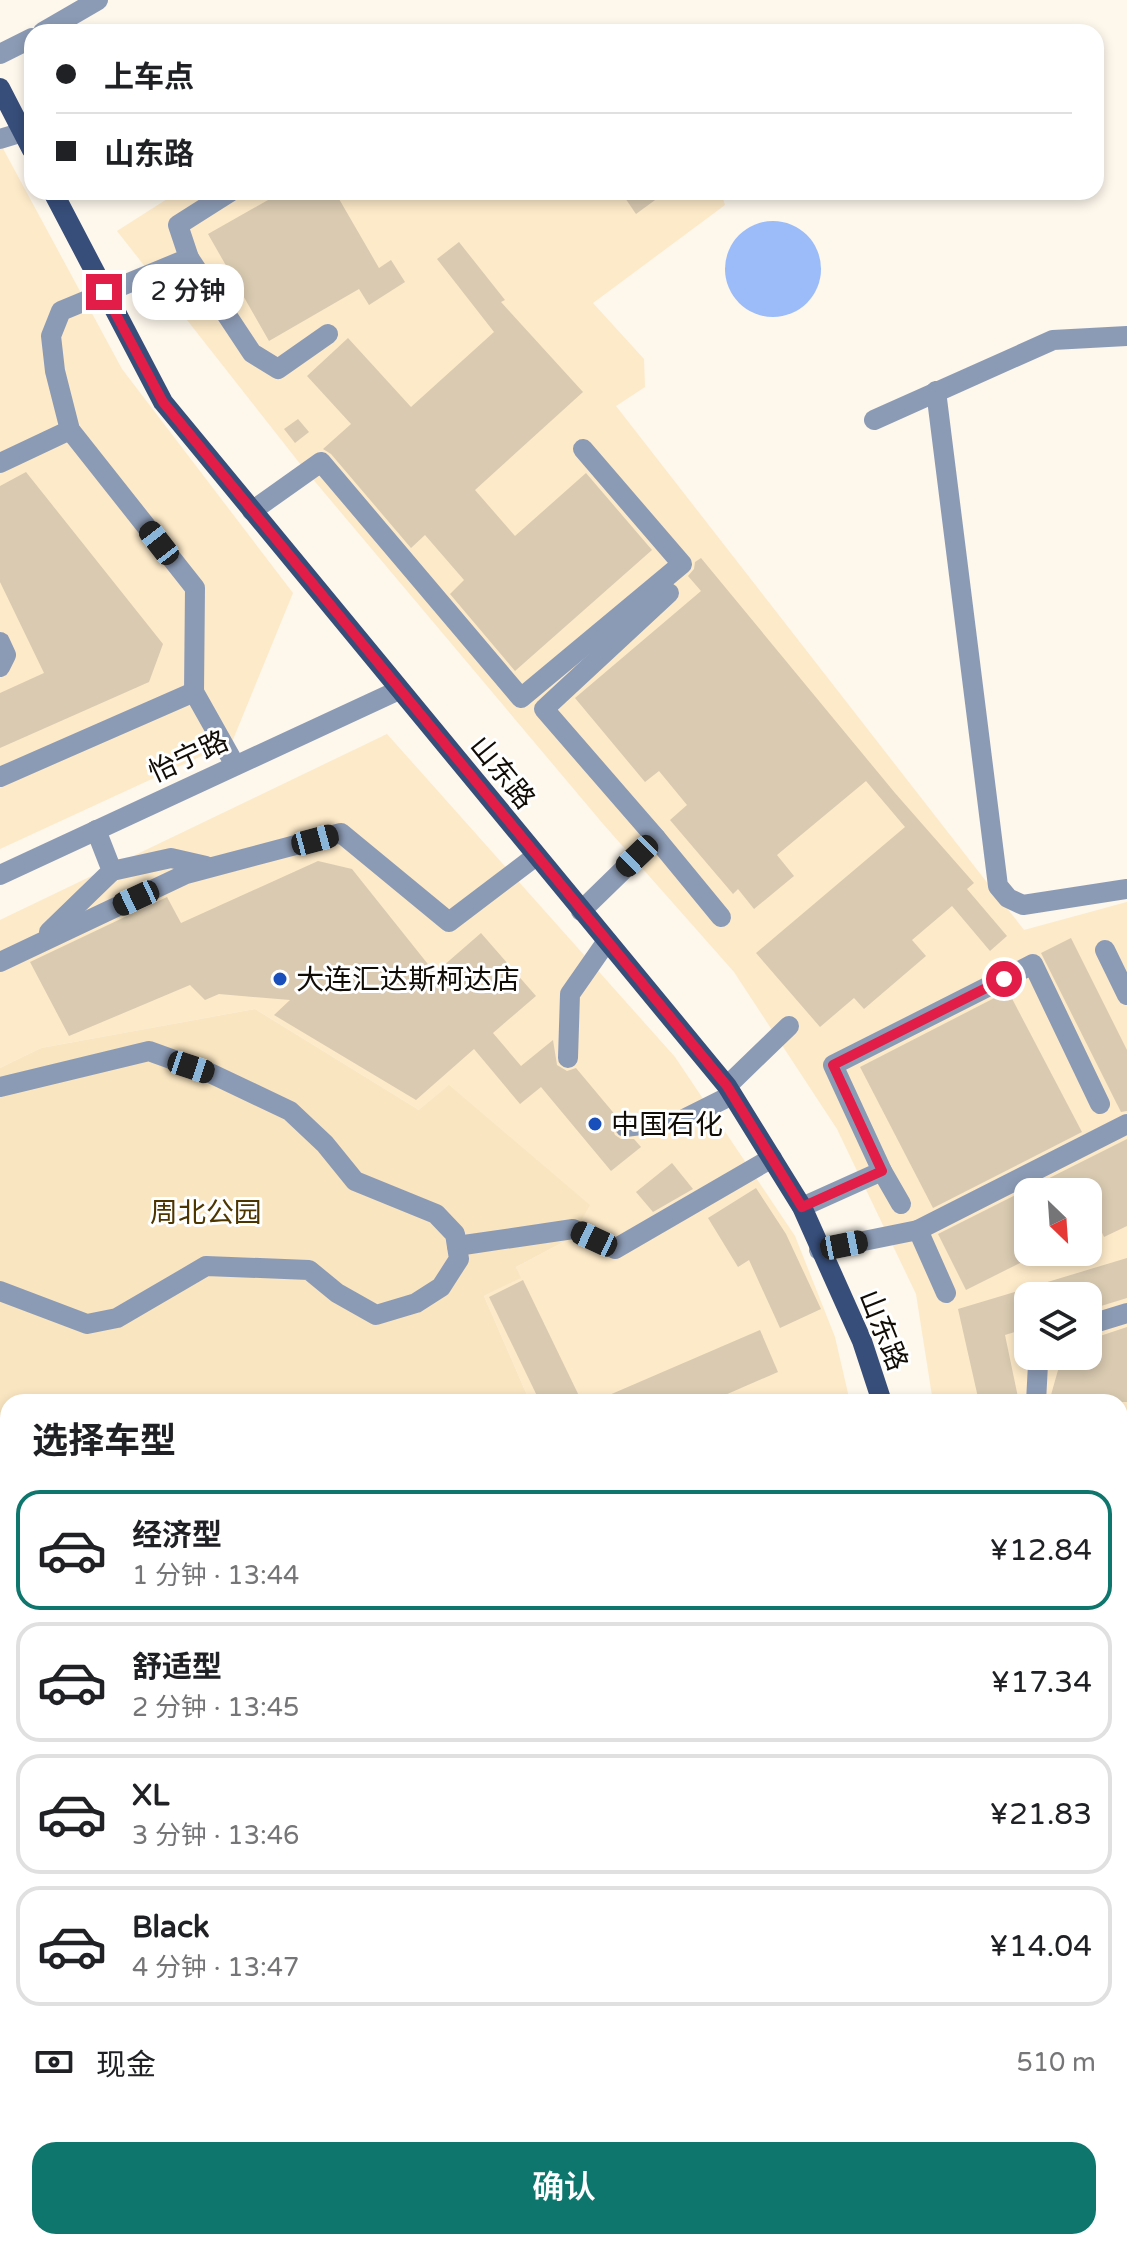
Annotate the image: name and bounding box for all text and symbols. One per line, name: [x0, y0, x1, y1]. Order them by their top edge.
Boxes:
text: 上车点: [104, 59, 194, 96]
text: 山东路: [104, 136, 194, 173]
callout: 2 分钟: [132, 264, 244, 320]
route end: [86, 274, 122, 310]
text: 2 分钟: [150, 276, 226, 307]
car: [135, 517, 183, 569]
street label: 怡宁路: [143, 724, 234, 790]
street label: 山东路: [463, 729, 542, 816]
car: [289, 822, 341, 858]
car: [611, 831, 663, 881]
car: [109, 877, 163, 919]
route start: [986, 961, 1022, 997]
place label: 大连汇达斯柯达店: [296, 963, 520, 997]
marker: 大连汇达斯柯达店: [271, 970, 289, 988]
car: [164, 1048, 218, 1086]
place label: 中国石化: [611, 1108, 723, 1142]
marker: 中国石化: [586, 1115, 604, 1133]
north arrow: [1014, 1178, 1102, 1266]
map controls: [1014, 1178, 1102, 1370]
park label: 周北公园: [150, 1196, 262, 1230]
car: [567, 1218, 621, 1260]
car: [818, 1229, 870, 1261]
button: layers: [1014, 1282, 1102, 1370]
street label: 山东路: [852, 1285, 915, 1376]
text: 选择车型: [32, 1420, 176, 1463]
icon: car: [36, 1514, 108, 1586]
text: 经济型: [132, 1517, 222, 1554]
text: ¥12.84: [989, 1532, 1092, 1569]
text: 1 分钟 · 13:44: [132, 1560, 299, 1591]
icon: car: [36, 1646, 108, 1718]
text: 舒适型: [132, 1649, 222, 1686]
text: ¥17.34: [991, 1664, 1092, 1701]
text: 2 分钟 · 13:45: [132, 1692, 299, 1723]
text: XL: [132, 1777, 169, 1814]
icon: car: [36, 1778, 108, 1850]
text: ¥21.83: [989, 1796, 1092, 1833]
text: 3 分钟 · 13:46: [132, 1820, 299, 1851]
text: Black: [132, 1909, 209, 1946]
icon: car: [36, 1910, 108, 1982]
text: ¥14.04: [989, 1928, 1092, 1965]
text: 4 分钟 · 13:47: [132, 1952, 299, 1983]
icon: cash: [32, 2040, 76, 2084]
text: 现金: [96, 2047, 156, 2084]
text: 510 m: [1016, 2047, 1096, 2078]
button: 确认: [32, 2142, 1096, 2234]

